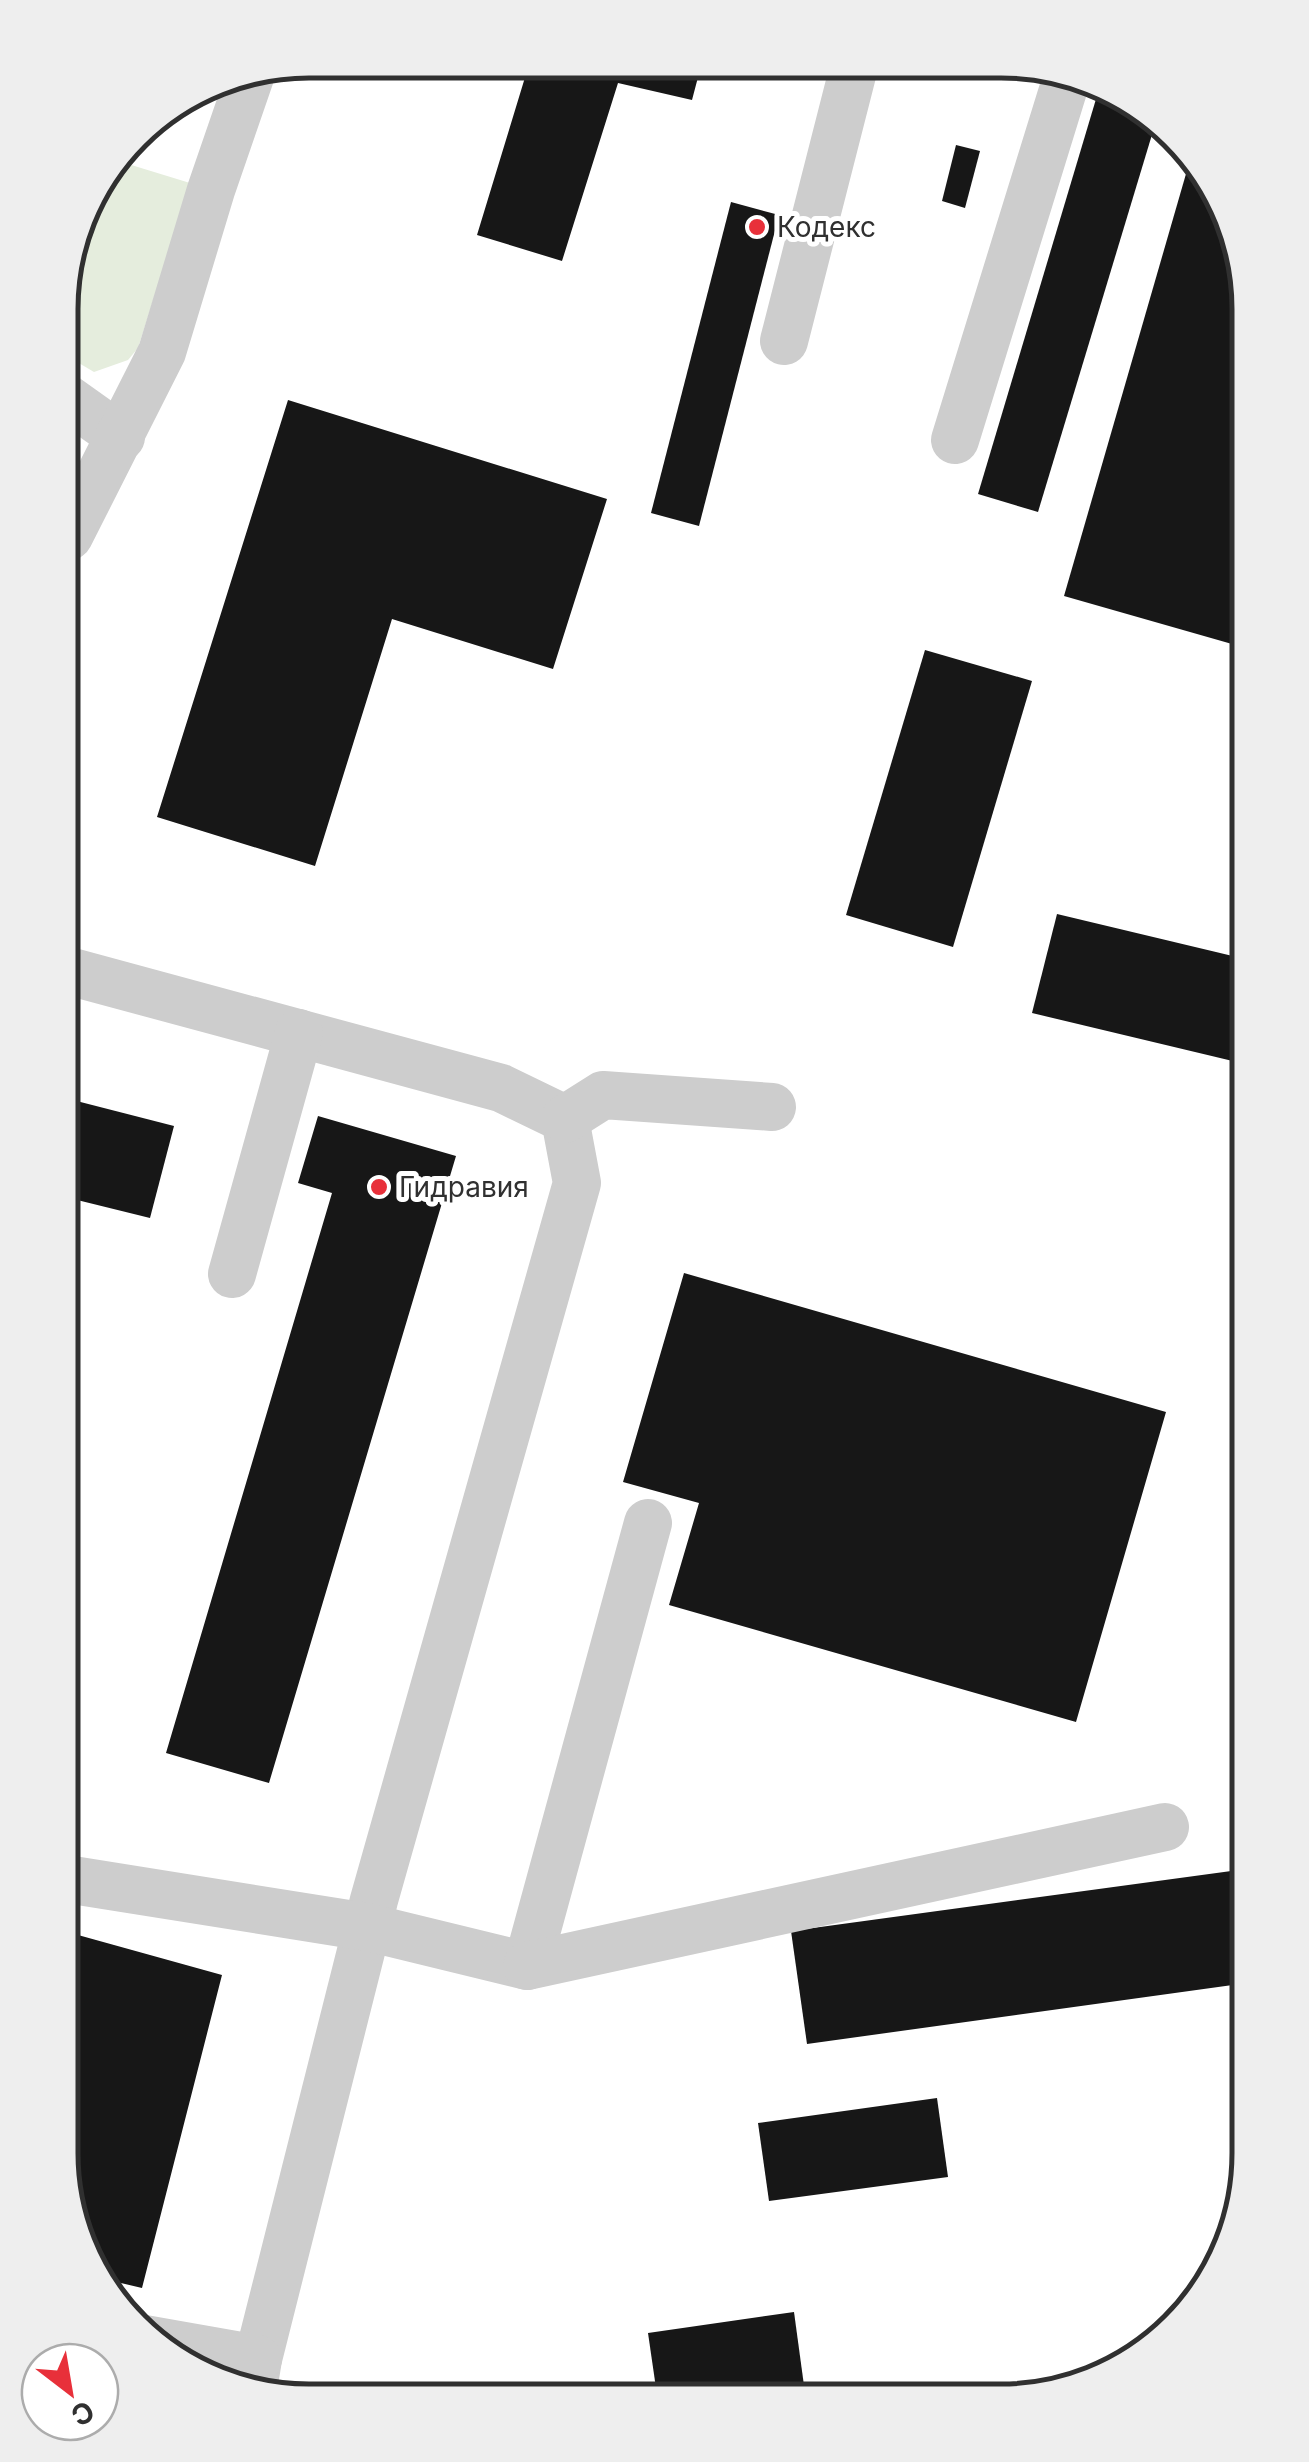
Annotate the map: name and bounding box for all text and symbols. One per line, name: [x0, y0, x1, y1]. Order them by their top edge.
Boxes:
place label: Кодекс: [777, 210, 876, 244]
marker: Кодекс: [746, 216, 768, 238]
place label: Гидравия: [399, 1170, 529, 1204]
marker: Гидравия: [368, 1176, 390, 1198]
north arrow: [20, 2342, 120, 2442]
text: С: [65, 2394, 101, 2433]

